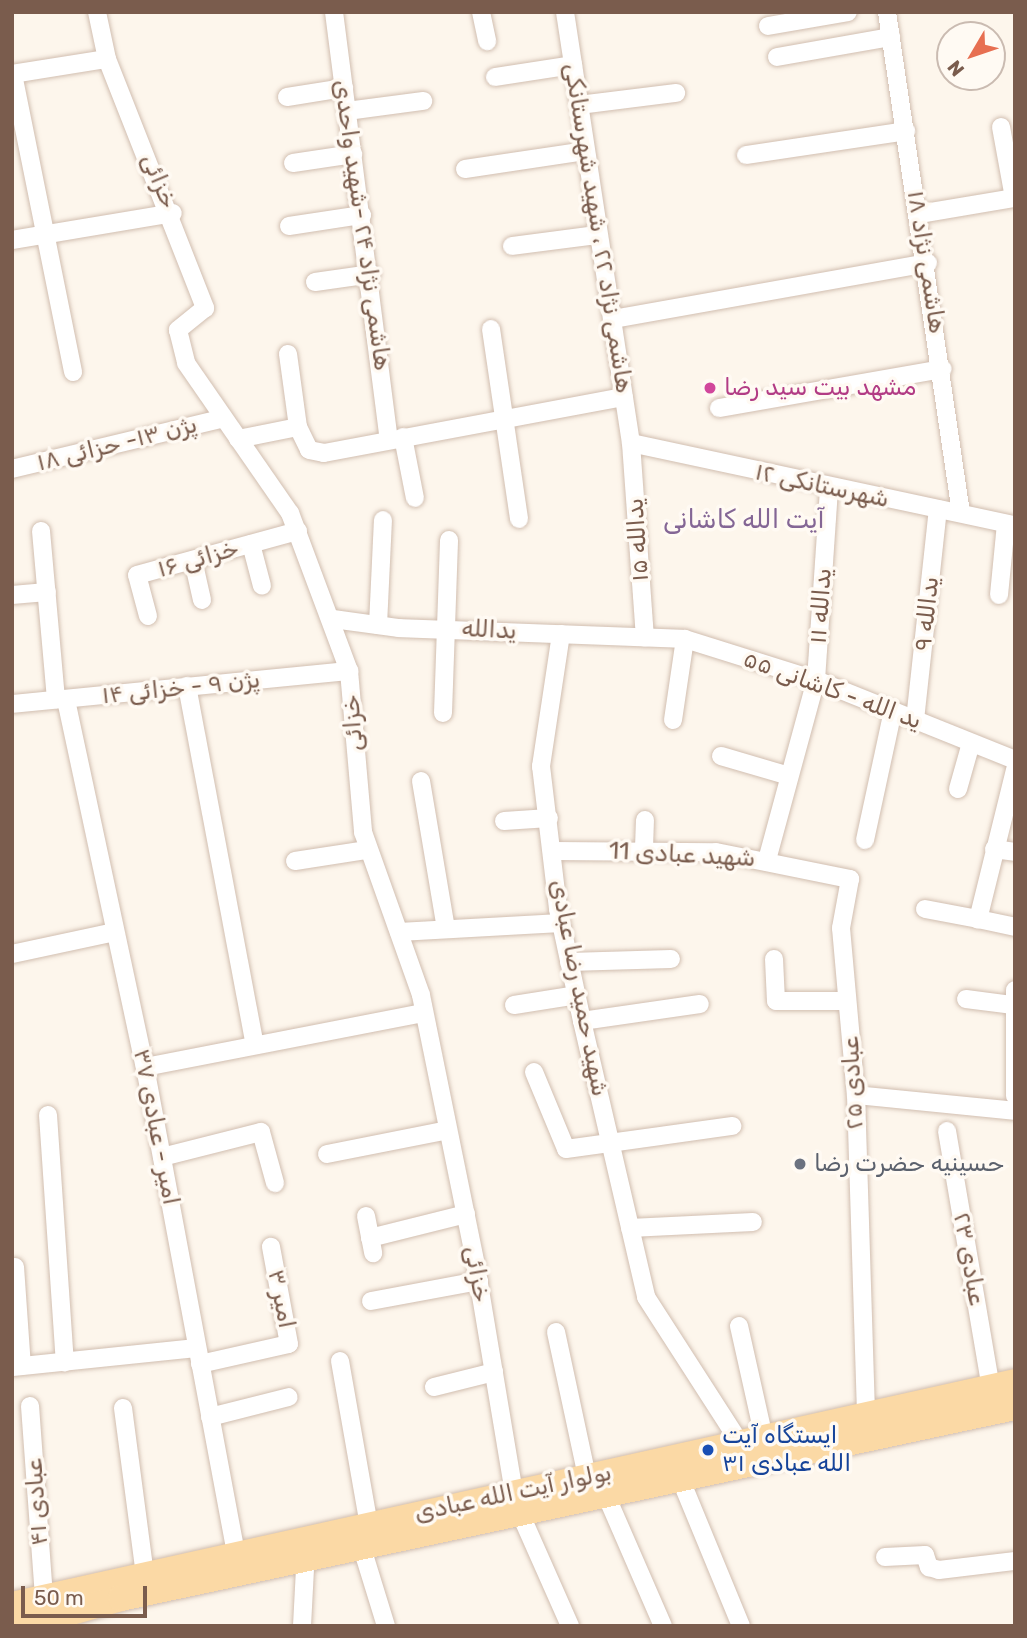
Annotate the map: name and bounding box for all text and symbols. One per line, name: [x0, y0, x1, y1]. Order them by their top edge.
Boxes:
north arrow: [936, 21, 1006, 91]
text: N: [943, 56, 969, 81]
street label: هاشمی نژاد ۲۲ ، شهید شهرستانکی: [558, 61, 638, 395]
street label: هاشمی نژاد ۲۴ -شهید واحدی: [327, 78, 397, 372]
street label: خزائی: [135, 149, 183, 213]
street label: هاشمی نژاد ۱۸: [901, 189, 951, 335]
place label: مشهد بيت سيد رضا: [724, 374, 916, 402]
marker: مشهد بيت سيد رضا: [702, 380, 718, 396]
street label: پژن ۱۳- حزائی ۱۸: [34, 410, 200, 478]
street label: شهرستانکی ۱۲: [752, 458, 892, 514]
street label: یدالله ۱۵: [621, 497, 655, 583]
district label: آیت الله کاشانی: [663, 504, 825, 536]
street label: خزائی ۱۶: [154, 534, 242, 584]
street label: یدالله ۱۱: [804, 567, 838, 645]
street label: یدالله ۹: [909, 575, 945, 653]
street label: یدالله: [461, 614, 517, 646]
street label: ید الله - کاشانی ۵۵: [739, 644, 925, 736]
street label: پژن ۹ - خزائی ۱۴: [100, 665, 262, 711]
street label: خزائی: [337, 694, 369, 752]
street label: شهید عبادی 11: [608, 837, 756, 873]
street label: شهید حمید رضا عبادی: [544, 877, 614, 1099]
street label: عبادی ۲۵: [836, 1036, 870, 1130]
street label: امیر - عبادی ۳۷: [127, 1047, 185, 1207]
place label: حسینیه حضرت رضا: [814, 1150, 1004, 1178]
marker: حسینیه حضرت رضا: [792, 1156, 808, 1172]
street label: عبادی ۲۳: [947, 1210, 991, 1308]
street label: خزائی: [458, 1244, 496, 1304]
street label: امیر ۳: [261, 1267, 301, 1331]
place label: ایستگاه آیت الله عبادی ۳۱: [722, 1422, 851, 1478]
marker: ایستگاه آیت الله عبادی ۳۱: [700, 1442, 716, 1458]
street label: عبادی ۴۱: [20, 1457, 54, 1547]
street label: بولوار آیت الله عبادی: [412, 1458, 614, 1528]
scale bar: [24, 1572, 150, 1616]
text: 50 m: [34, 1585, 84, 1610]

